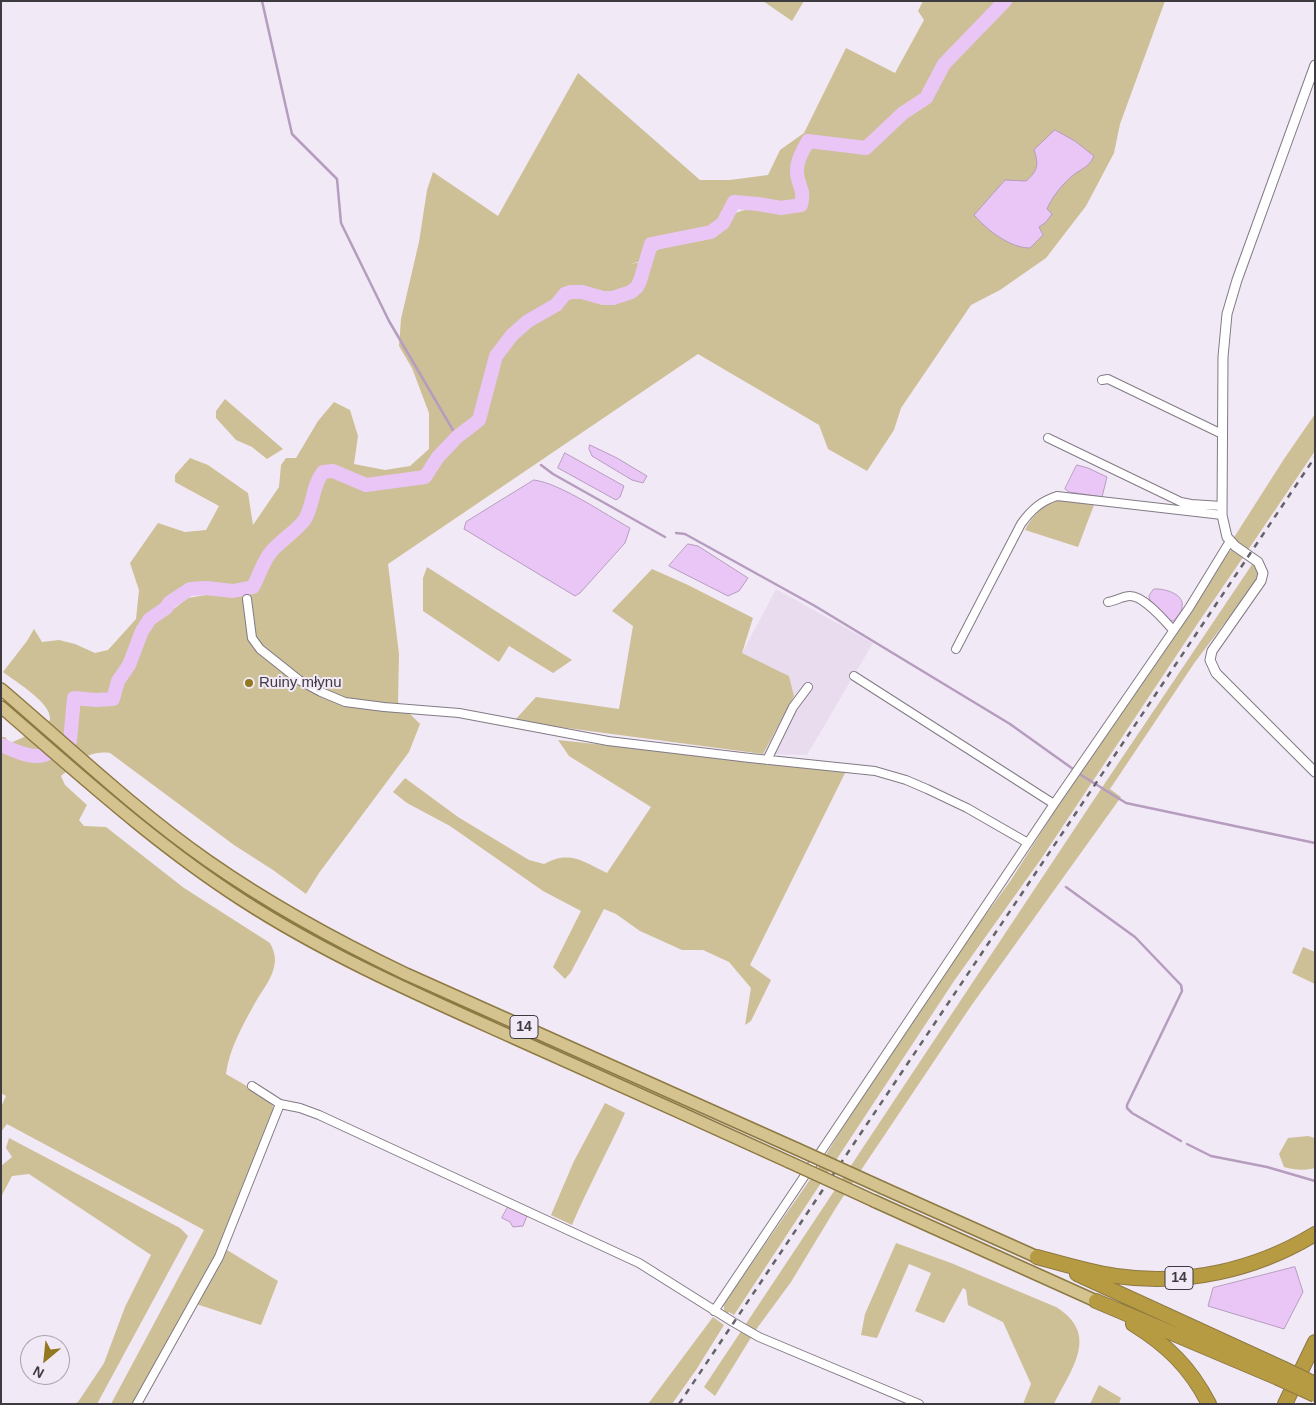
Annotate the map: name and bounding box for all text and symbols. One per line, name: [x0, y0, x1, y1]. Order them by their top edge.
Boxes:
place label: Ruiny młynu: [259, 674, 342, 692]
marker: Ruiny młynu: [243, 677, 255, 689]
road number: 14: [510, 1016, 538, 1038]
road number: 14: [1165, 1266, 1193, 1290]
north arrow: [20, 1335, 70, 1385]
text: N: [30, 1363, 47, 1382]

